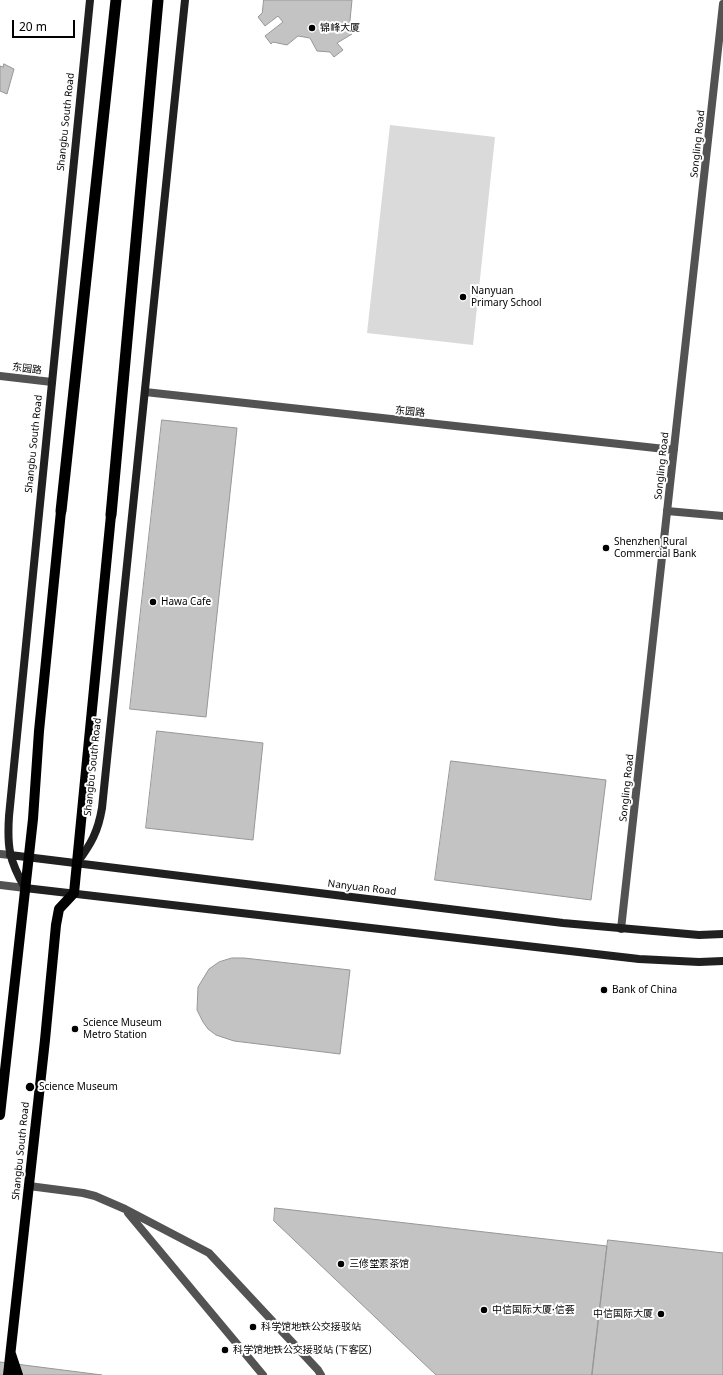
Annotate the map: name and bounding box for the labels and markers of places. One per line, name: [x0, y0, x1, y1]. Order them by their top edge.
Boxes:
place label: 锦峰大厦: [320, 22, 360, 34]
marker: 锦峰大厦: [307, 23, 317, 33]
place label: Nanyuan Primary School: [471, 285, 542, 308]
marker: Nanyuan Primary School: [458, 292, 468, 302]
place label: Shenzhen Rural Commercial Bank: [614, 536, 696, 560]
marker: Shenzhen Rural Commercial Bank: [601, 543, 611, 553]
place label: Hawa Cafe: [161, 596, 211, 608]
marker: Hawa Cafe: [148, 597, 158, 607]
place label: Bank of China: [612, 984, 677, 996]
marker: Bank of China: [599, 985, 609, 995]
place label: Science Museum Metro Station: [83, 1017, 162, 1040]
marker: Science Museum Metro Station: [70, 1024, 80, 1034]
marker: Science Museum: [24, 1081, 36, 1093]
place label: Science Museum: [39, 1081, 118, 1093]
place label: 三修堂素茶馆: [349, 1258, 409, 1270]
marker: 三修堂素茶馆: [336, 1259, 346, 1269]
place label: 中信国际大厦·信荟: [492, 1304, 575, 1316]
marker: 中信国际大厦·信荟: [479, 1305, 489, 1315]
place label: 中信国际大厦: [593, 1308, 653, 1320]
marker: 中信国际大厦: [656, 1309, 666, 1319]
place label: 科学馆地铁公交接驳站: [261, 1321, 361, 1333]
marker: 科学馆地铁公交接驳站: [248, 1322, 258, 1332]
place label: 科学馆地铁公交接驳站 (下客区): [233, 1344, 372, 1356]
marker: 科学馆地铁公交接驳站 (下客区): [220, 1345, 230, 1355]

